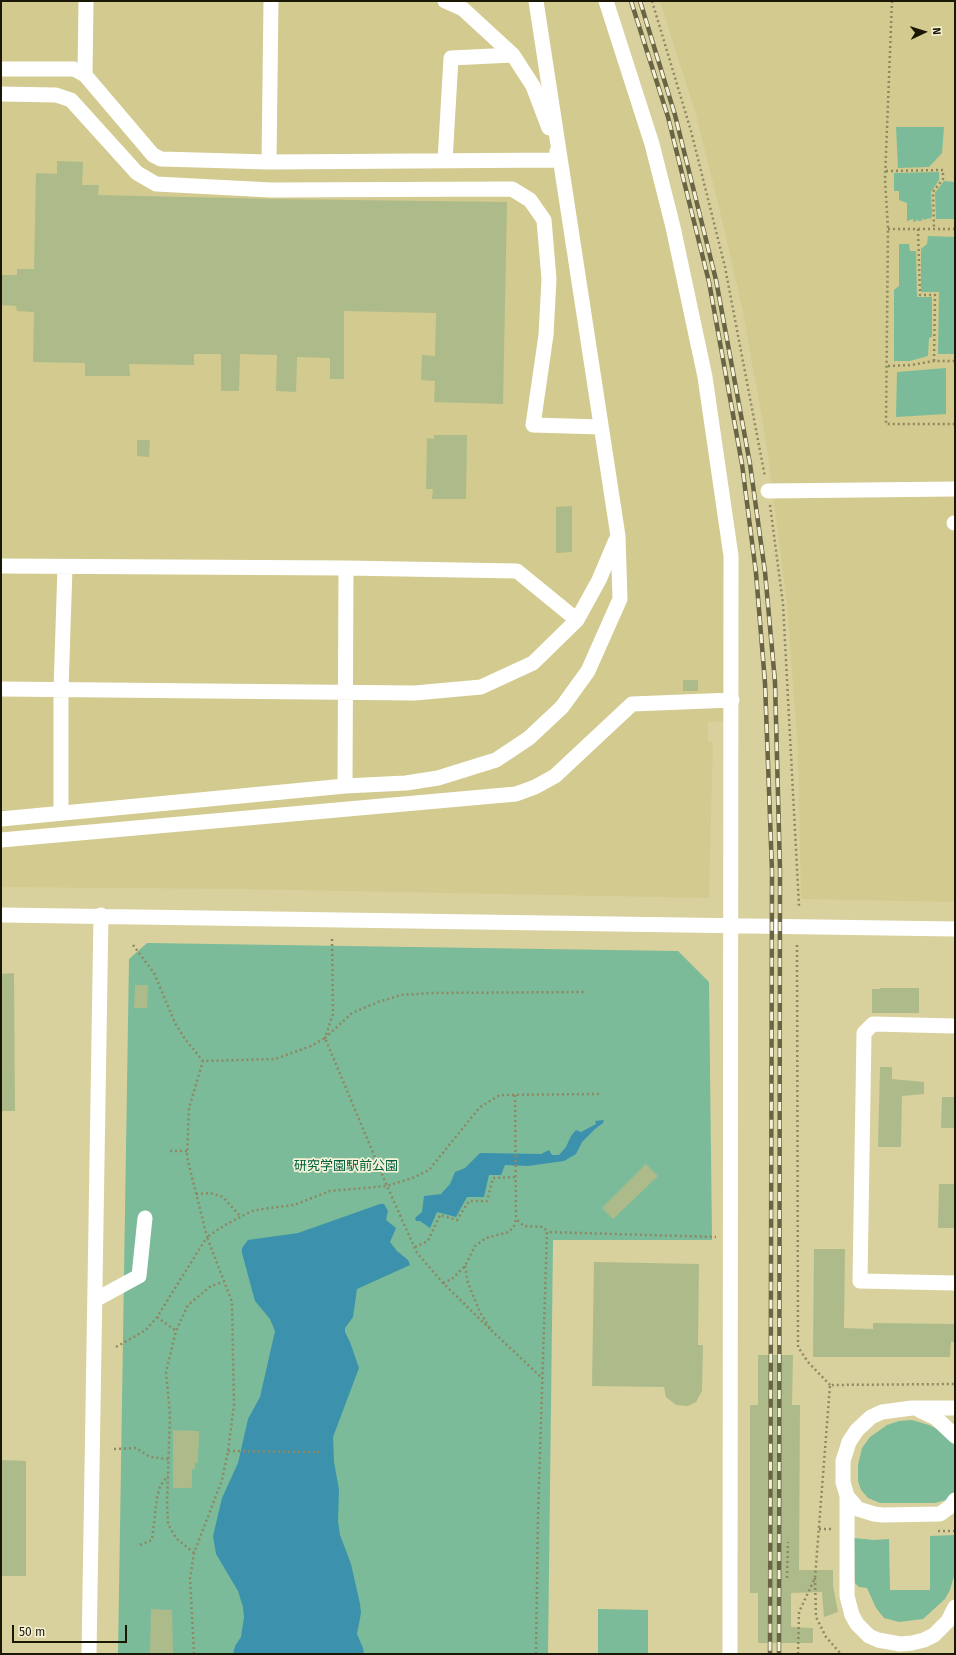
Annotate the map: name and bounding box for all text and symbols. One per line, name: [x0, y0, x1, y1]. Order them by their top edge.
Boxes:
north arrow: [904, 12, 944, 52]
text: N: [930, 27, 943, 35]
park label: 研究学園駅前公園: [294, 1158, 398, 1174]
scale bar: [14, 1617, 129, 1643]
text: 50 m: [19, 1625, 45, 1639]

